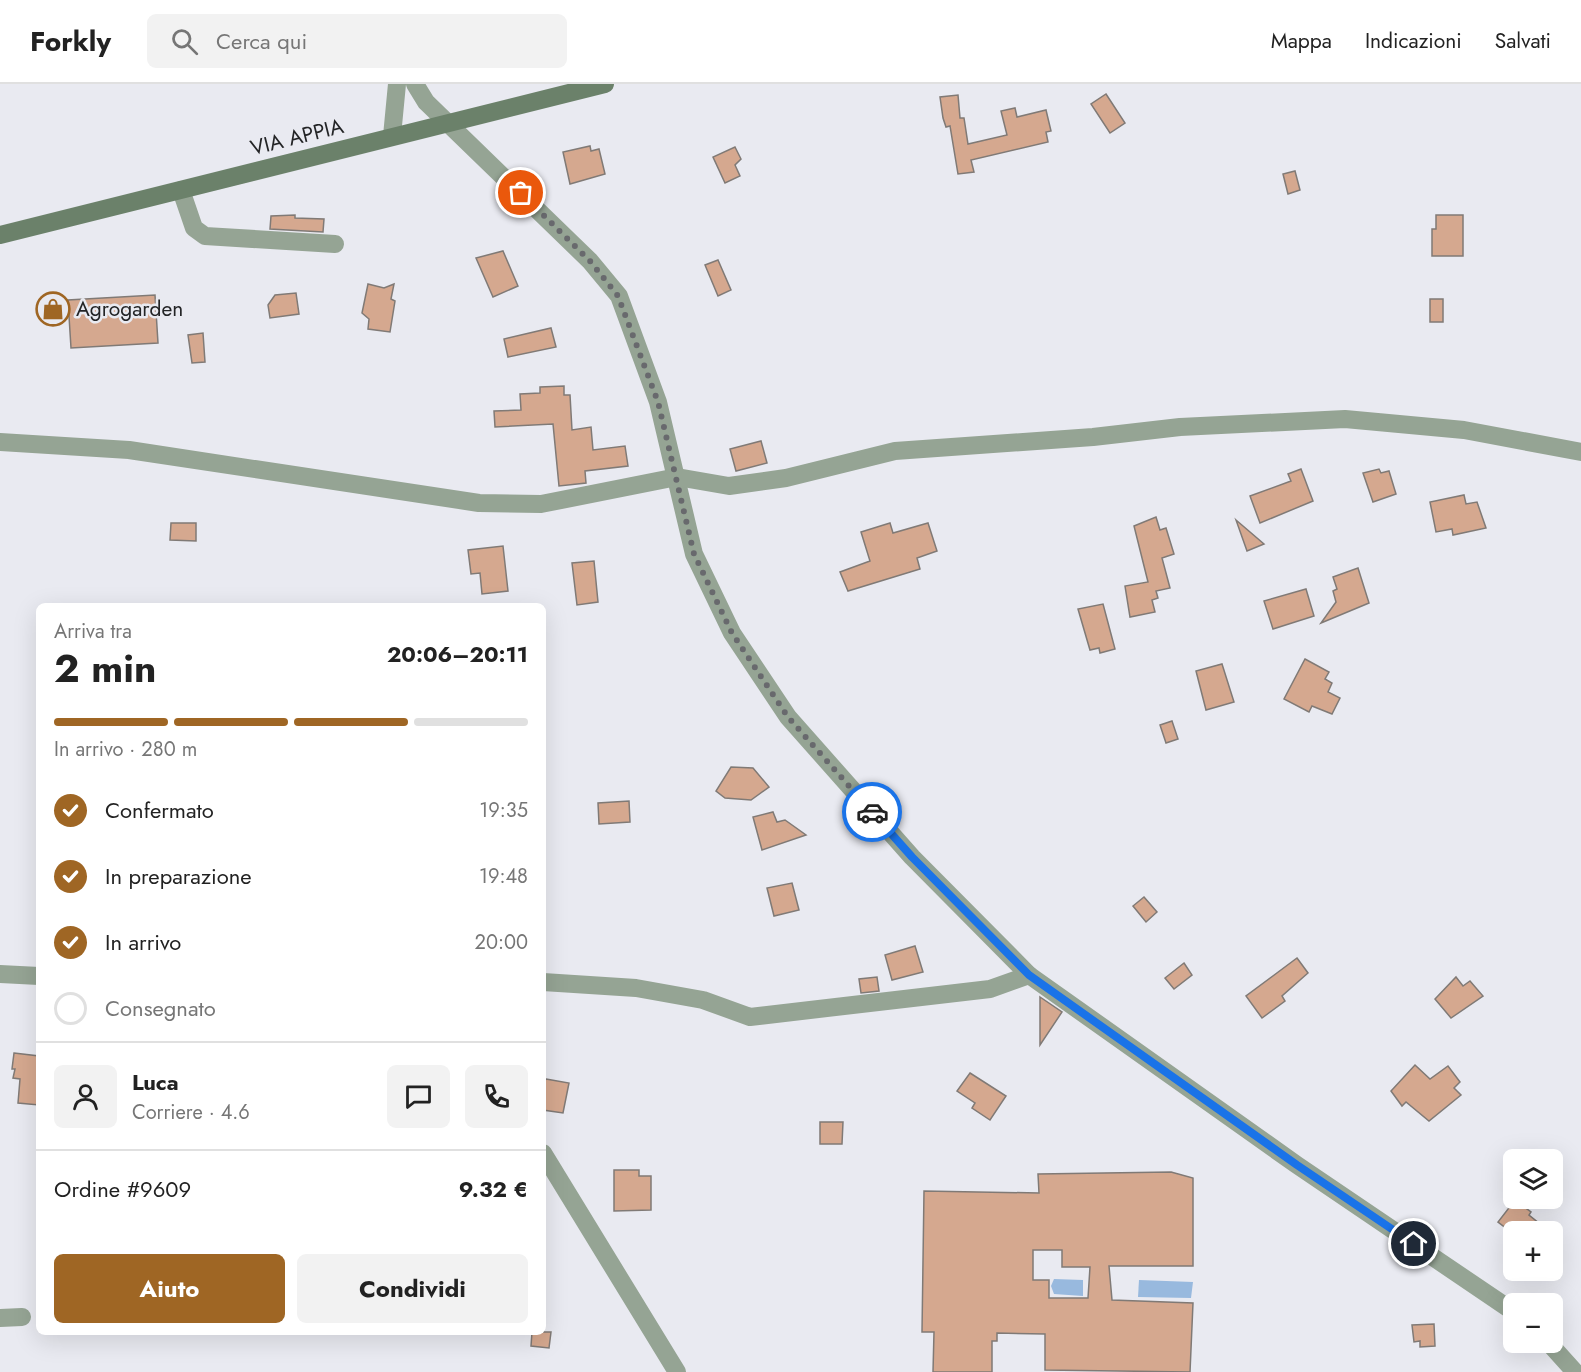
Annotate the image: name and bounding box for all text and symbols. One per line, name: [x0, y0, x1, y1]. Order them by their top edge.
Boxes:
search box: [147, 14, 567, 68]
text: Forkly: [30, 21, 111, 62]
icon: search: [168, 25, 201, 58]
text: Cerca qui: [216, 25, 307, 57]
text: Mappa: [1271, 26, 1332, 56]
text: Indicazioni: [1365, 26, 1462, 56]
text: Salvati: [1495, 26, 1551, 56]
street label: VIA APPIA: [247, 111, 347, 163]
pin: [495, 167, 546, 218]
icon: bag: [504, 176, 537, 209]
shop icon: Agrogarden: [35, 291, 71, 327]
place label: Agrogarden: [76, 294, 183, 324]
text: Arriva tra: [54, 617, 132, 646]
text: 20:06–20:11: [387, 638, 528, 670]
text: 2 min: [54, 640, 156, 697]
text: In arrivo · 280 m: [54, 735, 197, 764]
courier: [842, 782, 902, 842]
icon: check: [54, 794, 87, 827]
text: Confermato: [105, 794, 214, 826]
text: 19:35: [479, 796, 528, 825]
icon: car: [856, 796, 889, 829]
icon: check: [54, 860, 87, 893]
text: In preparazione: [105, 860, 252, 892]
text: 19:48: [479, 862, 528, 891]
icon: check: [54, 926, 87, 959]
text: In arrivo: [105, 926, 181, 958]
text: 20:00: [475, 928, 528, 957]
text: Consegnato: [105, 992, 216, 1024]
button: person: [54, 1065, 117, 1128]
button: chat: [387, 1065, 450, 1128]
button: phone: [465, 1065, 528, 1128]
text: Luca: [132, 1066, 179, 1098]
text: Corriere · 4.6: [132, 1098, 250, 1127]
map controls: [1503, 1149, 1563, 1353]
button: layers: [1503, 1149, 1563, 1209]
text: Ordine #9609: [54, 1173, 191, 1205]
text: 9.32 €: [459, 1173, 528, 1205]
pin: [1388, 1218, 1439, 1269]
button: +: [1503, 1221, 1563, 1281]
icon: home: [1397, 1227, 1430, 1260]
button: Aiuto: [54, 1254, 285, 1323]
button: Condividi: [297, 1254, 528, 1323]
button: −: [1503, 1293, 1563, 1353]

